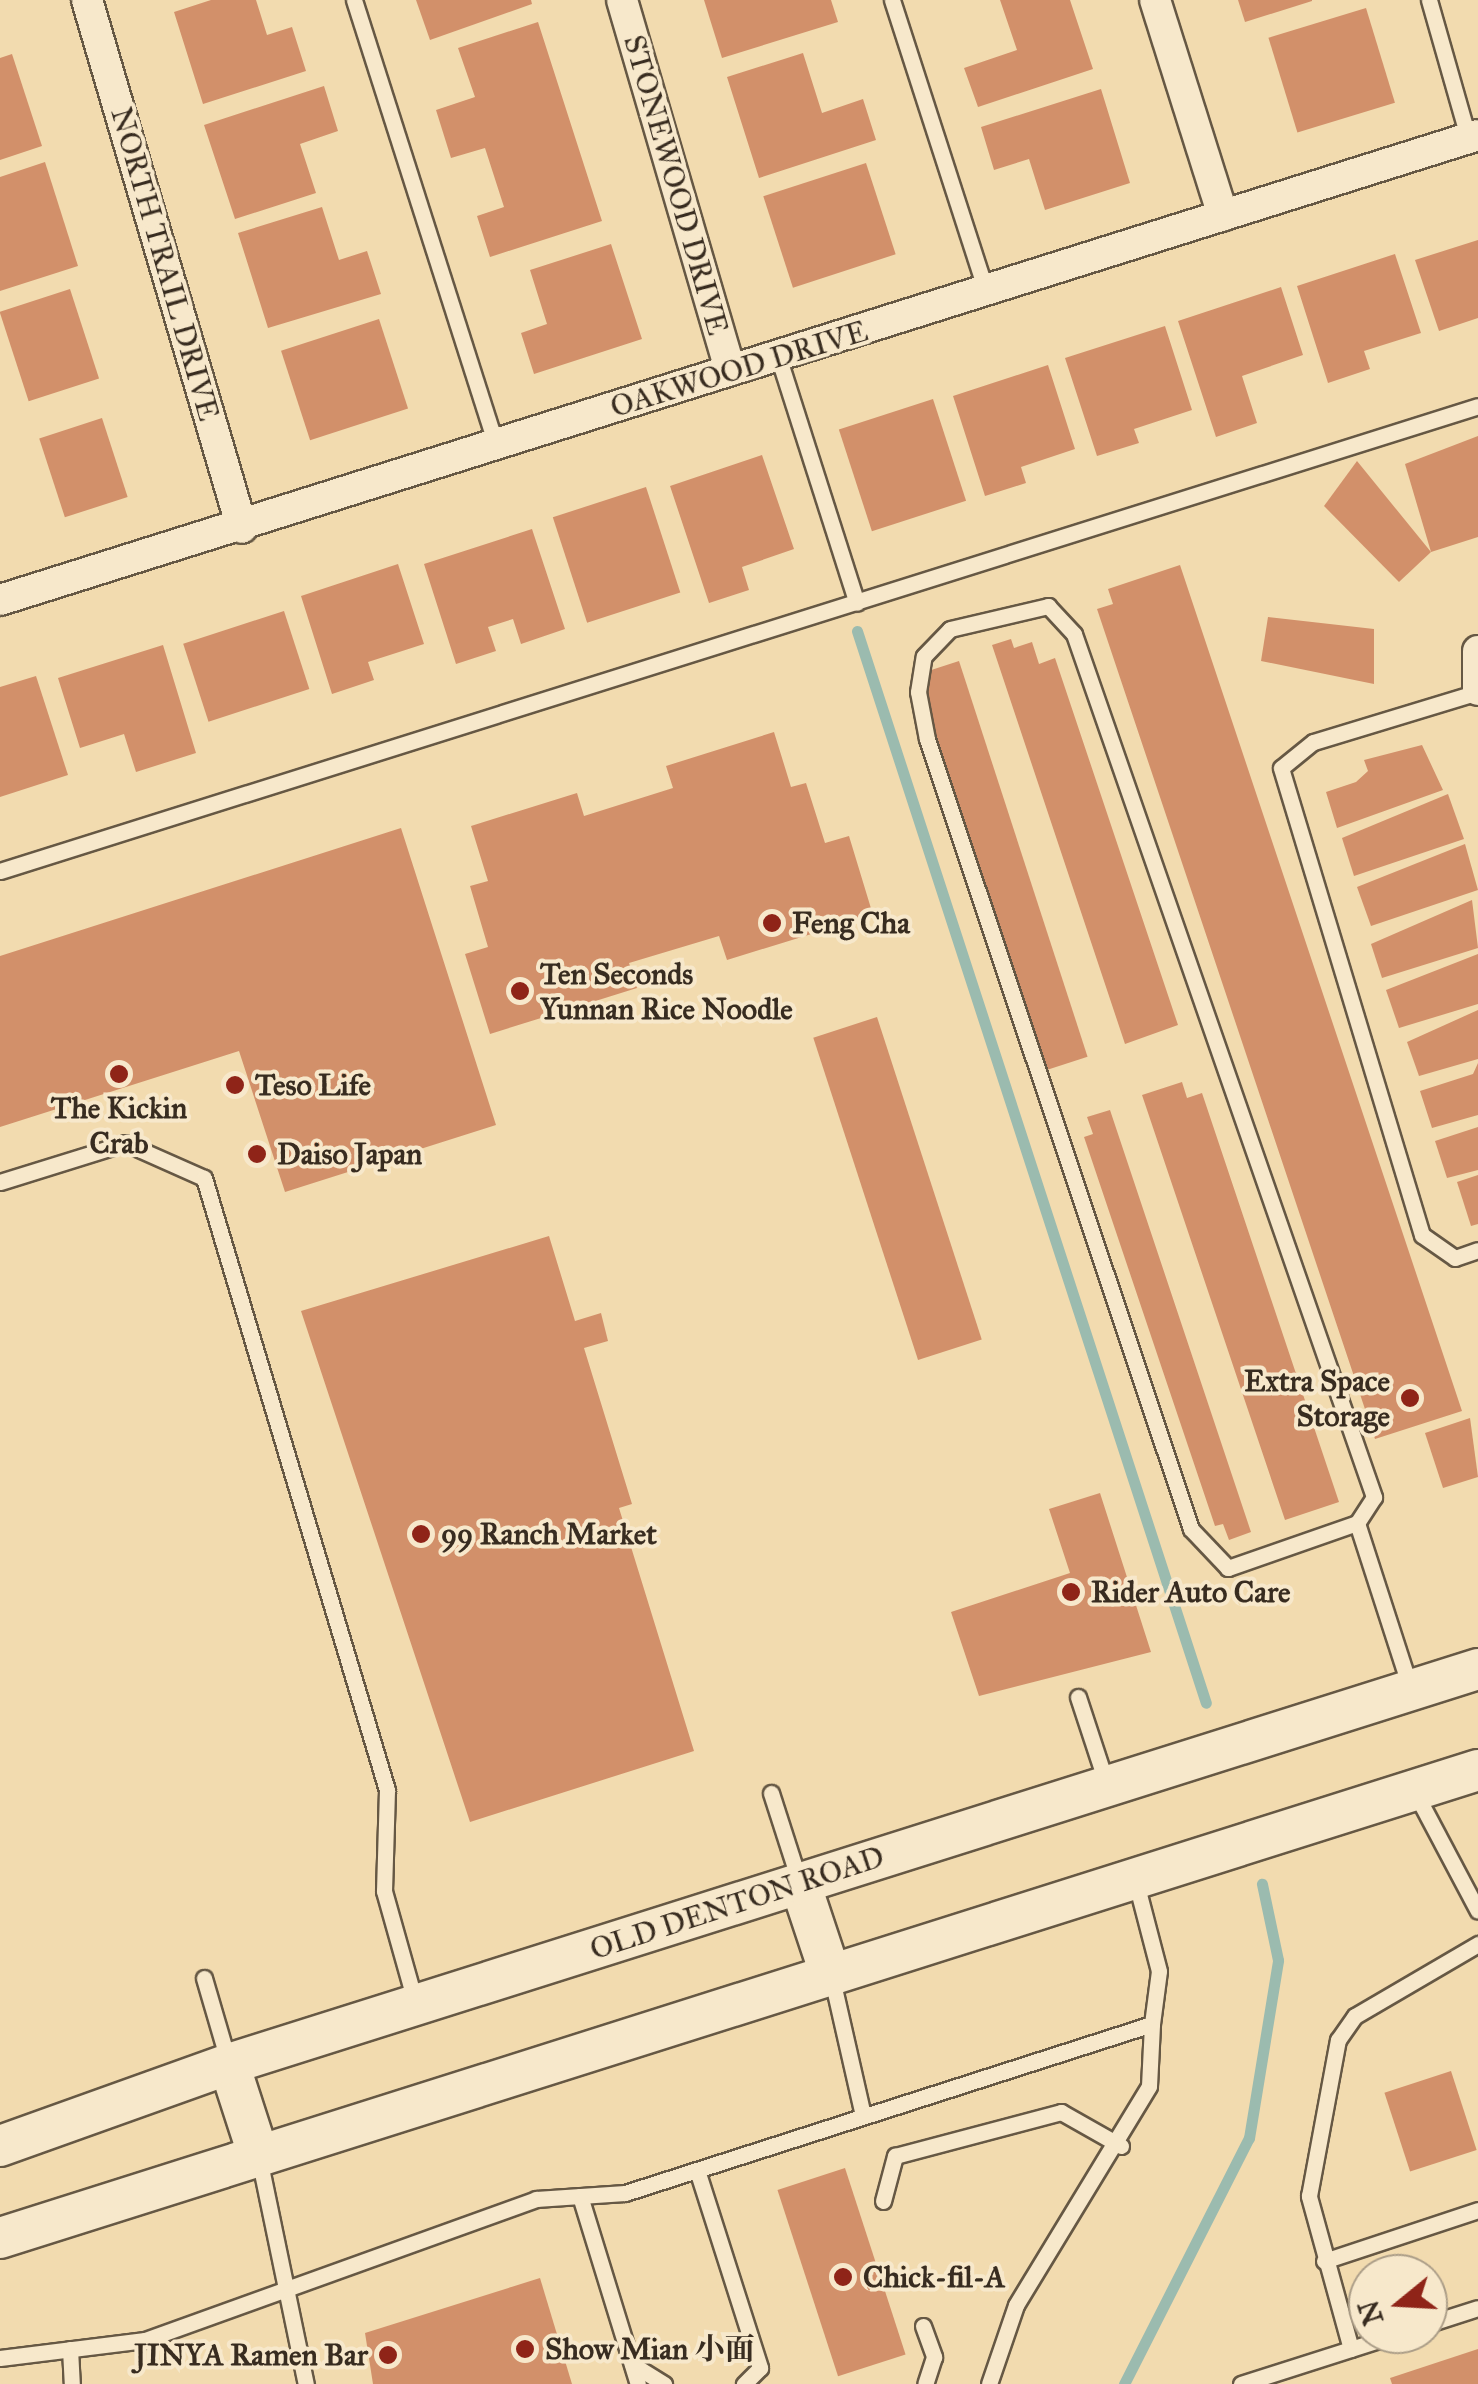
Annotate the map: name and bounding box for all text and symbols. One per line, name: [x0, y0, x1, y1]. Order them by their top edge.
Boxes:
street label: STONEWOOD DRIVE: [616, 31, 736, 339]
street label: NORTH TRAIL DRIVE: [103, 103, 227, 425]
street label: OAKWOOD DRIVE: [606, 313, 872, 425]
place label: Feng Cha: [792, 905, 910, 941]
marker: Feng Cha: [761, 912, 783, 934]
place label: Ten Seconds Yunnan Rice Noodle: [540, 956, 793, 1026]
marker: Ten Seconds Yunnan Rice Noodle: [509, 980, 531, 1002]
marker: The Kickin Crab: [108, 1063, 130, 1085]
place label: Teso Life: [255, 1067, 371, 1103]
marker: Teso Life: [224, 1074, 246, 1096]
place label: The Kickin Crab: [51, 1090, 187, 1160]
place label: Daiso Japan: [277, 1136, 422, 1172]
marker: Daiso Japan: [246, 1143, 268, 1165]
place label: Extra Space Storage: [1244, 1363, 1390, 1434]
marker: Extra Space Storage: [1399, 1387, 1421, 1409]
place label: 99 Ranch Market: [441, 1516, 657, 1552]
marker: 99 Ranch Market: [410, 1523, 432, 1545]
place label: Rider Auto Care: [1091, 1574, 1290, 1610]
marker: Rider Auto Care: [1060, 1581, 1082, 1603]
street label: OLD DENTON ROAD: [586, 1838, 888, 1968]
north arrow: [1348, 2254, 1448, 2354]
place label: Chick-fil-A: [863, 2259, 1005, 2295]
marker: Chick-fil-A: [832, 2266, 854, 2288]
text: N: [1351, 2296, 1391, 2330]
place label: Show Mian 小面: [545, 2331, 755, 2367]
place label: JINYA Ramen Bar: [135, 2337, 368, 2373]
marker: Show Mian 小面: [514, 2338, 536, 2360]
marker: JINYA Ramen Bar: [377, 2344, 399, 2366]

